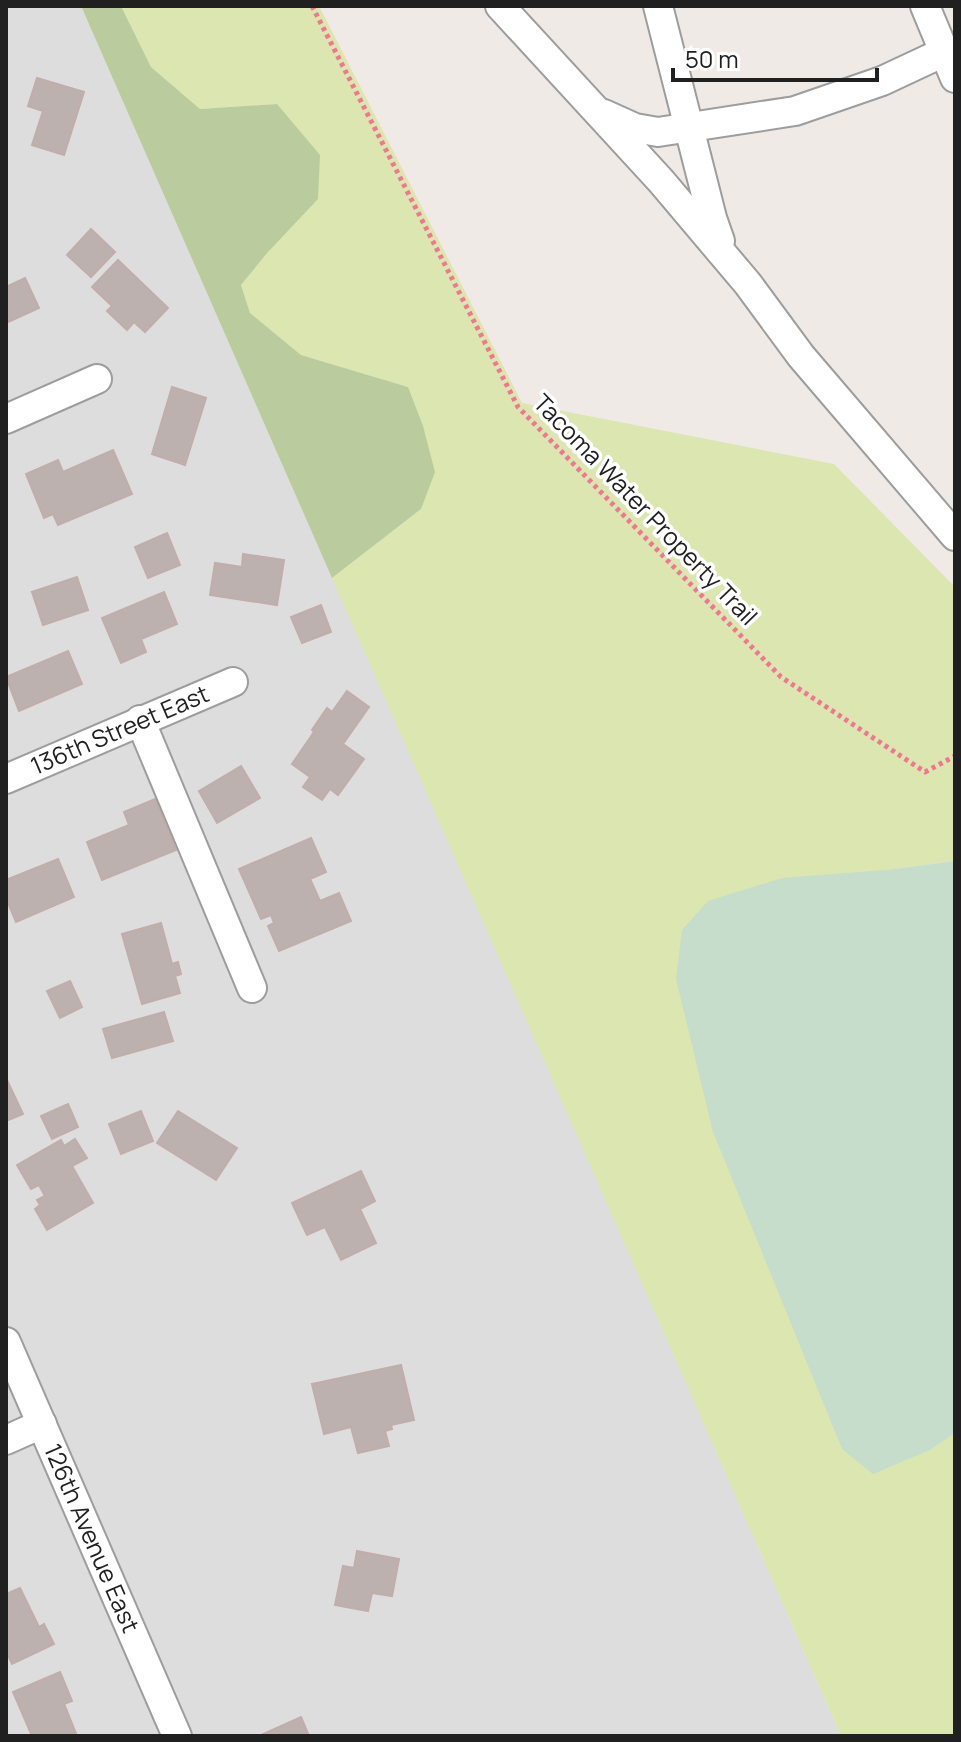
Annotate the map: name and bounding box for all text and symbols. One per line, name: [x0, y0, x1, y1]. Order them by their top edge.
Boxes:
scale bar: [673, 32, 877, 82]
text: 50 m: [685, 42, 739, 75]
street label: Tacoma Water Property Trail: [527, 386, 765, 632]
street label: 136th Street East: [25, 676, 214, 782]
street label: 126th Avenue East: [37, 1438, 148, 1637]

